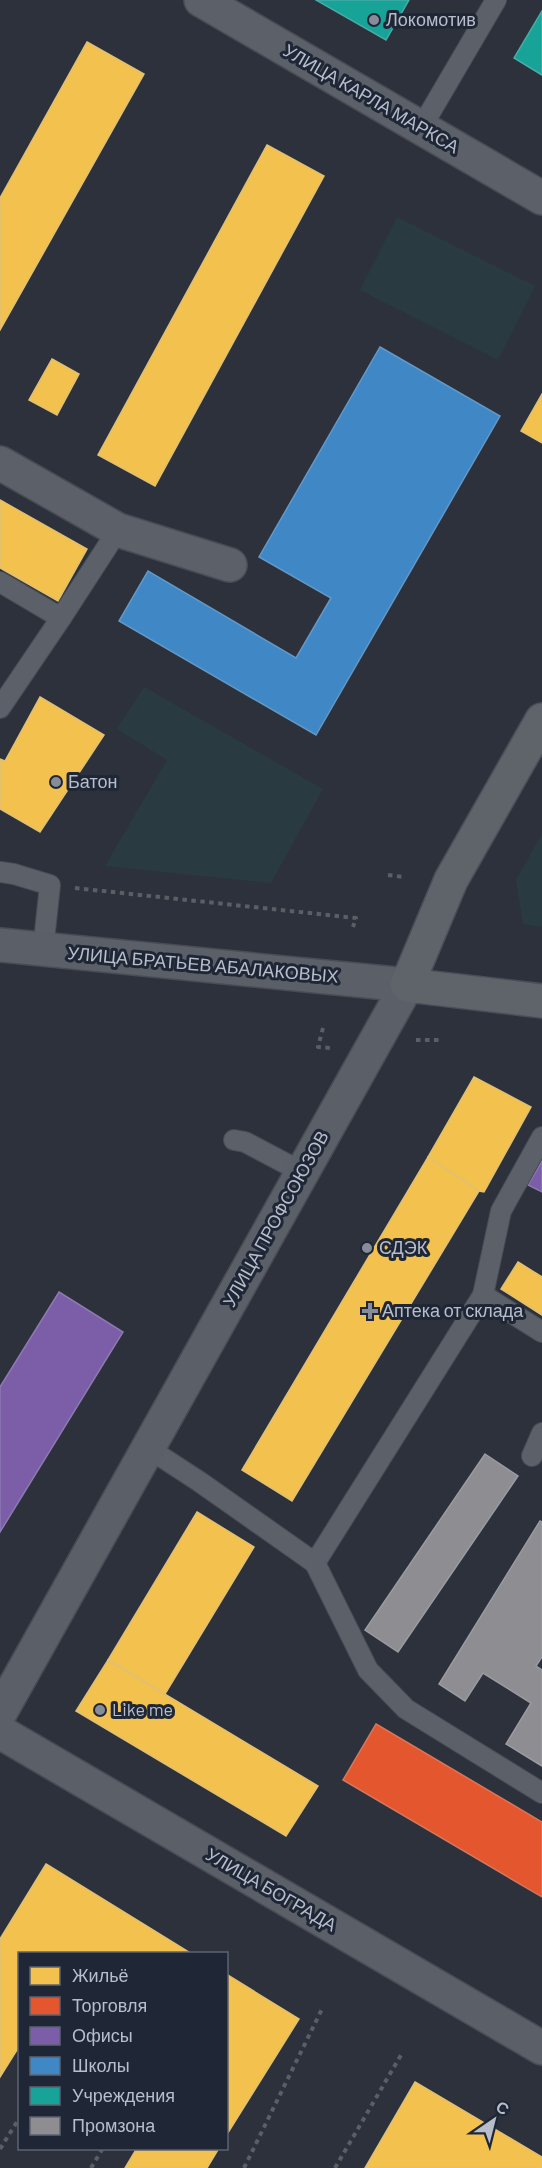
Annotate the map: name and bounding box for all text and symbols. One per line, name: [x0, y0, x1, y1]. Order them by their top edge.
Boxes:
place label: Локомотив: [386, 8, 476, 30]
marker: Локомотив: [367, 13, 381, 27]
street label: УЛИЦА КАРЛА МАРКСА: [280, 39, 463, 157]
place label: Батон: [68, 770, 117, 792]
marker: Батон: [49, 775, 63, 789]
street label: УЛИЦА БРАТЬЕВ АБАЛАКОВЫХ: [67, 941, 340, 987]
street label: УЛИЦА ПРОФСОЮЗОВ: [217, 1126, 333, 1311]
place label: СДЭК: [379, 1236, 428, 1258]
marker: СДЭК: [360, 1241, 374, 1255]
place label: Аптека от склада: [382, 1299, 524, 1321]
marker: Аптека от склада: [363, 1304, 377, 1318]
place label: Like me: [112, 1698, 173, 1720]
marker: Like me: [93, 1703, 107, 1717]
street label: УЛИЦА БОГРАДА: [202, 1843, 341, 1936]
legend: [18, 1952, 228, 2150]
text: Жильё: [72, 1964, 129, 1986]
text: Торговля: [72, 1994, 147, 2016]
text: Офисы: [72, 2024, 133, 2046]
text: Школы: [72, 2054, 130, 2076]
text: Учреждения: [72, 2084, 175, 2106]
north arrow: [464, 2090, 524, 2150]
text: С: [493, 2096, 513, 2119]
text: Промзона: [72, 2114, 156, 2136]

